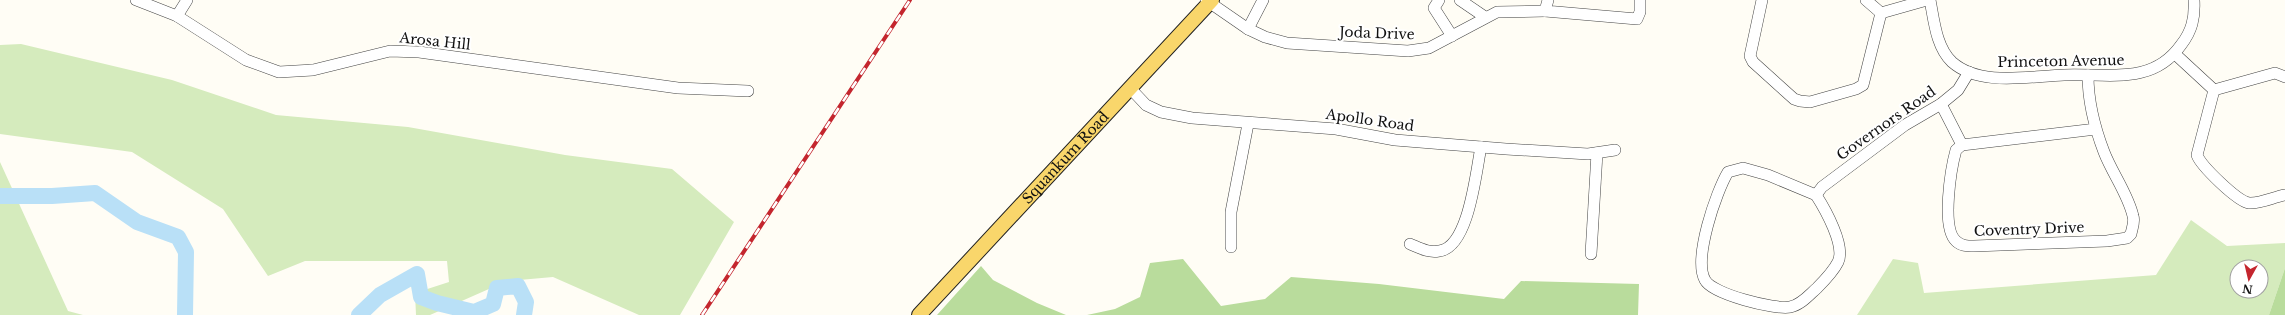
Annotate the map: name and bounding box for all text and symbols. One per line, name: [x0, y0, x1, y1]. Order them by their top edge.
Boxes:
street label: Joda Drive: [1337, 23, 1415, 43]
street label: Arosa Hill: [398, 28, 472, 54]
street label: Princeton Avenue: [1997, 51, 2125, 71]
street label: Governors Road: [1833, 82, 1940, 164]
street label: Apollo Road: [1324, 105, 1416, 135]
street label: Squankum Road: [1018, 107, 1113, 207]
street label: Coventry Drive: [1973, 218, 2085, 240]
north arrow: [2229, 259, 2269, 299]
text: N: [2241, 281, 2254, 297]

